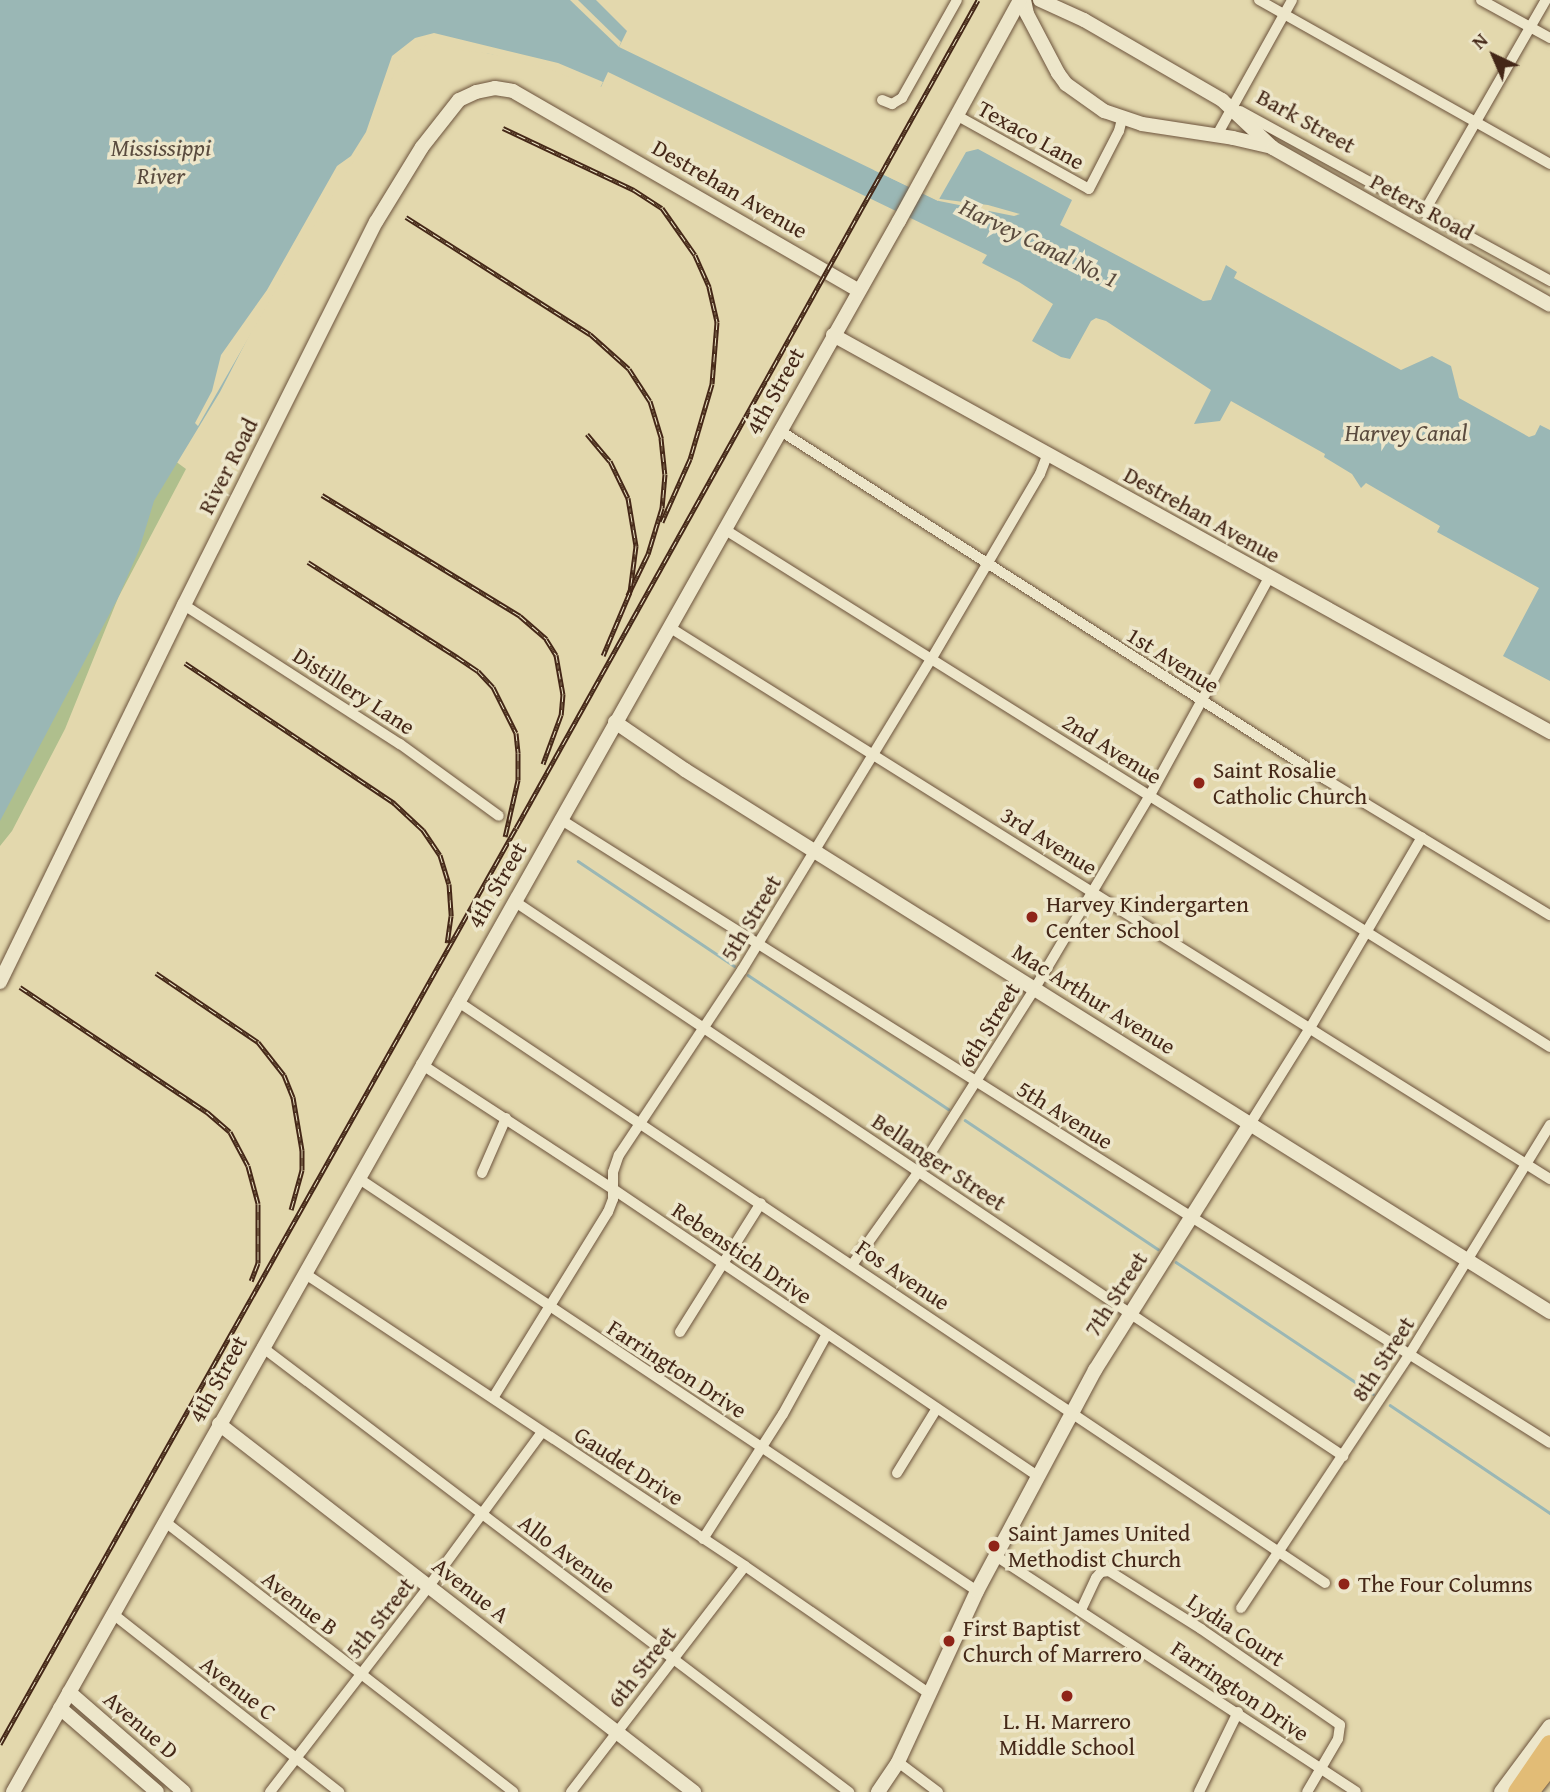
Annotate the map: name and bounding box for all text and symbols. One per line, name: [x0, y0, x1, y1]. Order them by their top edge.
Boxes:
north arrow: [1459, 21, 1529, 91]
text: N: [1465, 26, 1494, 55]
street label: Bark Street: [1252, 83, 1360, 159]
street label: Texaco Lane: [973, 94, 1089, 176]
street label: Destrehan Avenue: [648, 133, 812, 245]
water label: Mississippi River: [111, 134, 211, 190]
street label: Peters Road: [1366, 167, 1478, 247]
water label: Harvey Canal No. 1: [955, 192, 1123, 294]
street label: 4th Street: [740, 343, 810, 439]
street label: River Road: [192, 413, 264, 519]
water label: Harvey Canal: [1345, 419, 1467, 447]
street label: Destrehan Avenue: [1119, 461, 1285, 569]
street label: 1st Avenue: [1122, 621, 1224, 699]
street label: Distillery Lane: [288, 641, 420, 741]
street label: 2nd Avenue: [1057, 708, 1167, 790]
place label: Saint Rosalie Catholic Church: [1213, 756, 1367, 810]
marker: Saint Rosalie Catholic Church: [1191, 775, 1207, 791]
street label: 3rd Avenue: [996, 801, 1102, 881]
street label: 4th Street: [461, 837, 533, 933]
street label: 5th Street: [715, 870, 787, 966]
place label: Harvey Kindergarten Center School: [1046, 890, 1249, 944]
marker: Harvey Kindergarten Center School: [1024, 909, 1040, 925]
street label: Mac Arthur Avenue: [1007, 938, 1181, 1060]
street label: 6th Street: [952, 977, 1026, 1073]
street label: 5th Avenue: [1012, 1075, 1118, 1155]
street label: Bellanger Street: [867, 1107, 1011, 1217]
street label: Rebenstich Drive: [667, 1196, 817, 1310]
street label: Fos Avenue: [851, 1234, 955, 1316]
street label: 7th Street: [1078, 1246, 1154, 1342]
street label: 8th Street: [1345, 1311, 1421, 1407]
street label: Farrington Drive: [602, 1314, 752, 1424]
street label: 4th Street: [183, 1331, 253, 1427]
street label: Gaudet Drive: [569, 1420, 689, 1512]
street label: Allo Avenue: [513, 1509, 621, 1599]
place label: Saint James United Methodist Church: [1008, 1519, 1190, 1573]
marker: Saint James United Methodist Church: [986, 1538, 1002, 1554]
street label: Avenue A: [427, 1552, 515, 1628]
street label: Avenue B: [257, 1565, 343, 1641]
place label: The Four Columns: [1358, 1570, 1533, 1598]
street label: 5th Street: [340, 1572, 420, 1664]
marker: The Four Columns: [1336, 1576, 1352, 1592]
street label: Lydia Court: [1182, 1587, 1290, 1673]
place label: First Baptist Church of Marrero: [963, 1614, 1142, 1668]
street label: 6th Street: [602, 1621, 682, 1713]
marker: First Baptist Church of Marrero: [941, 1633, 957, 1649]
street label: Farrington Drive: [1166, 1635, 1314, 1747]
street label: Avenue C: [195, 1650, 281, 1726]
street label: Avenue D: [98, 1685, 184, 1765]
marker: L. H. Marrero Middle School: [1059, 1688, 1075, 1704]
place label: L. H. Marrero Middle School: [999, 1707, 1135, 1761]

